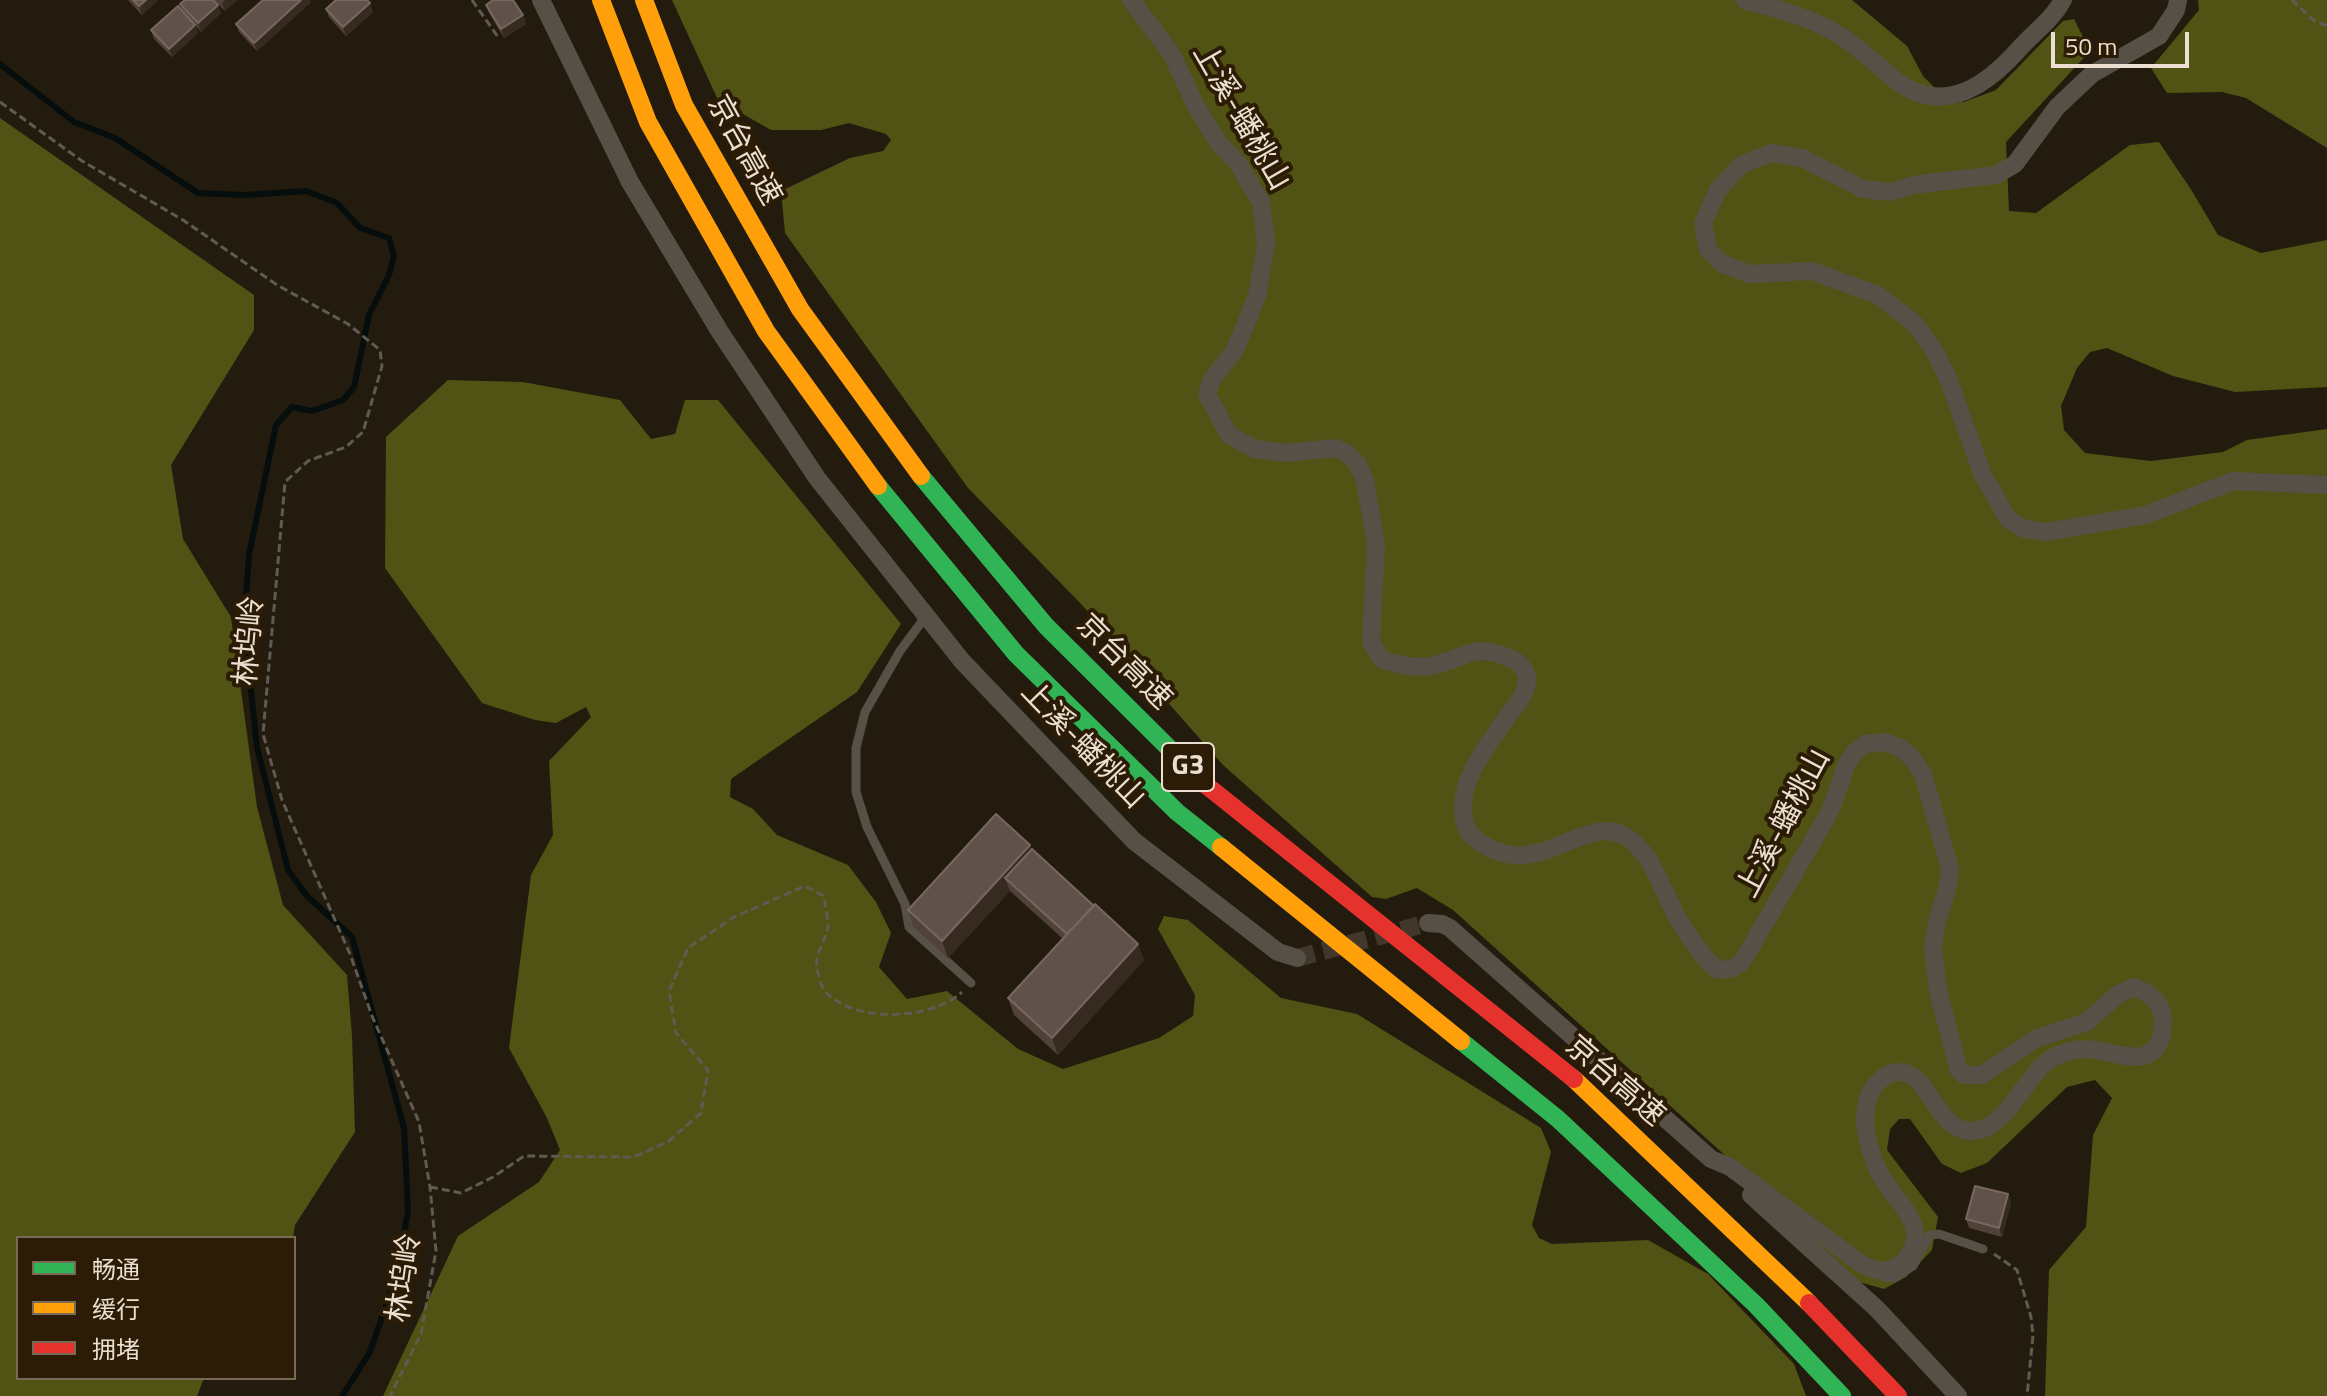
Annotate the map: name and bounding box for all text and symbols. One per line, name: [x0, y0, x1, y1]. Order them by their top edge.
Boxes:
scale bar: [2055, 16, 2193, 66]
text: 50 m: [2065, 28, 2117, 64]
street label: 上溪-蟠桃山: [1184, 38, 1296, 198]
street label: 京台高速: [698, 90, 788, 212]
street label: 林坞岭: [229, 595, 273, 687]
street label: 京台高速: [1068, 608, 1178, 718]
street label: 上溪-蟠桃山: [1012, 675, 1152, 817]
road number: G3: [1162, 743, 1214, 791]
street label: 上溪-蟠桃山: [1731, 744, 1839, 904]
street label: 京台高速: [1557, 1029, 1671, 1135]
street label: 林坞岭: [382, 1231, 430, 1325]
legend: [16, 1236, 296, 1380]
text: 畅通: [92, 1251, 140, 1287]
text: 缓行: [92, 1291, 140, 1327]
text: 拥堵: [92, 1331, 140, 1367]

